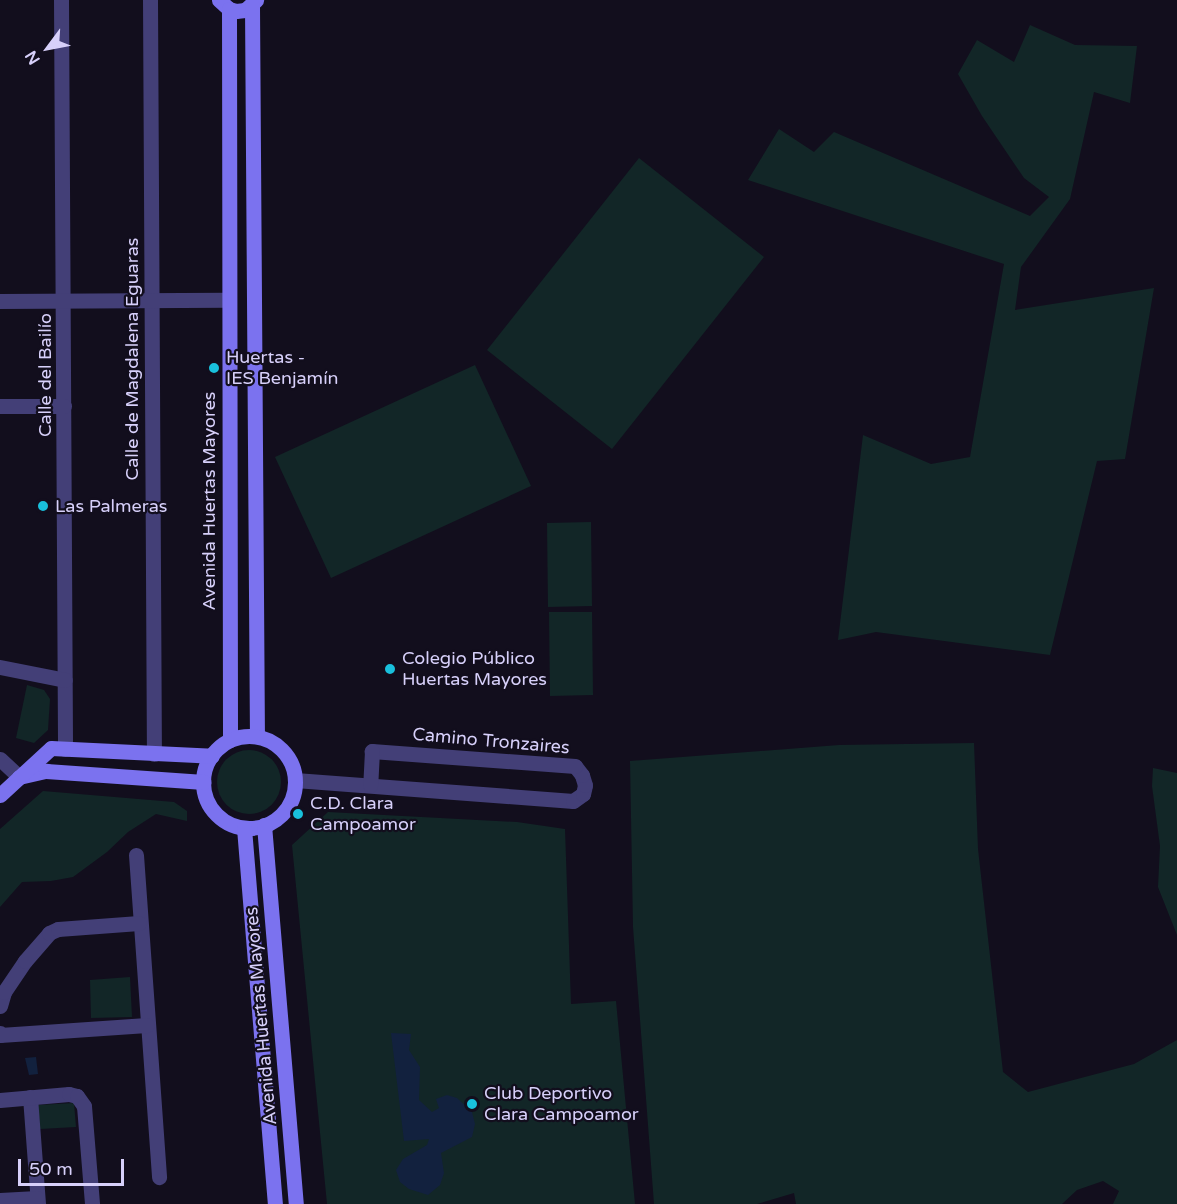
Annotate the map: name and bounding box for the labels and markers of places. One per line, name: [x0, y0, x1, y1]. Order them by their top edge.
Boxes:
place label: Huertas - IES Benjamín: [226, 347, 339, 389]
marker: Huertas - IES Benjamín: [207, 361, 221, 375]
place label: Las Palmeras: [55, 495, 167, 517]
marker: Las Palmeras: [36, 499, 50, 513]
place label: Colegio Público Huertas Mayores: [402, 648, 547, 690]
marker: Colegio Público Huertas Mayores: [383, 662, 397, 676]
place label: C.D. Clara Campoamor: [310, 793, 416, 836]
marker: C.D. Clara Campoamor: [291, 807, 305, 821]
place label: Club Deportivo Clara Campoamor: [484, 1083, 639, 1126]
marker: Club Deportivo Clara Campoamor: [465, 1097, 479, 1111]

